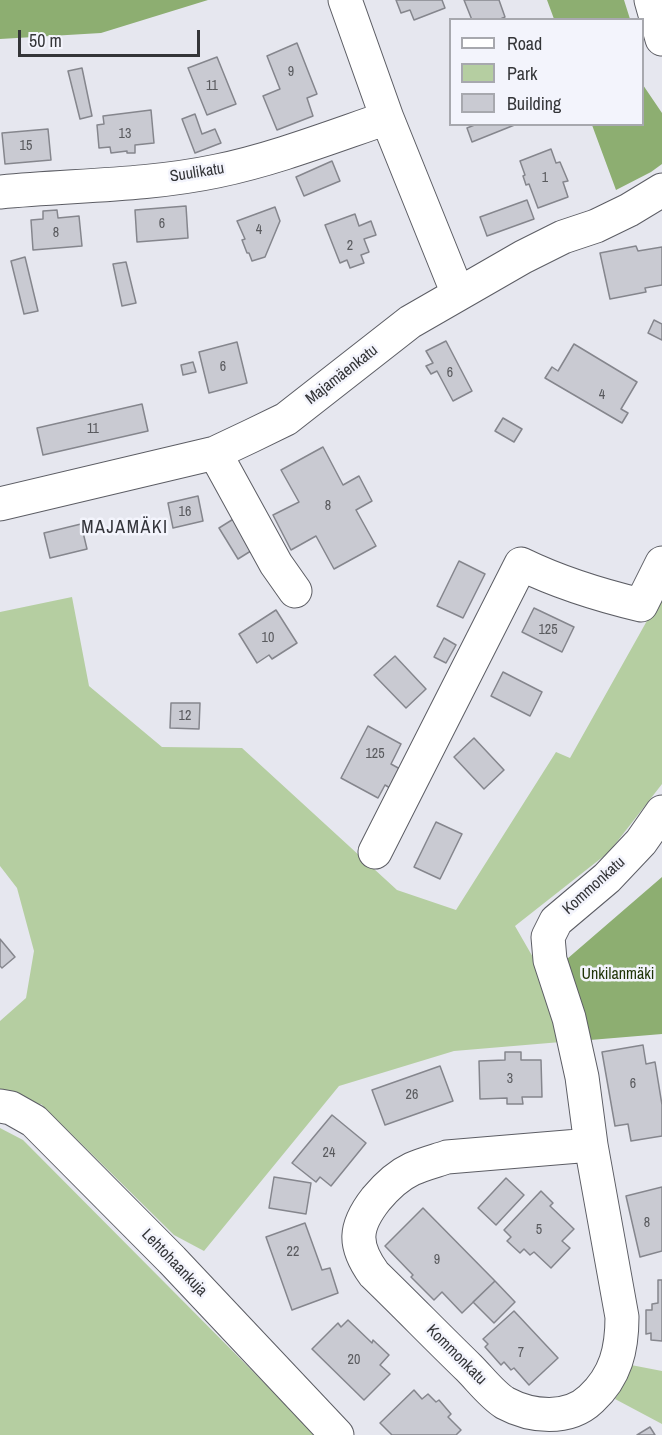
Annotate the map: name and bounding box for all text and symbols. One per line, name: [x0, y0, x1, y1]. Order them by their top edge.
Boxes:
scale bar: [21, 18, 202, 56]
legend: [449, 18, 644, 126]
text: 50 m: [29, 28, 62, 53]
text: Road: [507, 31, 542, 56]
text: Park: [507, 61, 537, 86]
house number: 9: [288, 64, 294, 80]
house number: 11: [206, 78, 218, 94]
text: Building: [507, 91, 561, 116]
house number: 13: [119, 126, 131, 142]
house number: 15: [20, 138, 32, 154]
street label: Suulikatu: [168, 159, 226, 187]
house number: 1: [542, 170, 548, 186]
house number: 6: [159, 216, 165, 232]
house number: 4: [256, 222, 262, 238]
house number: 8: [53, 225, 59, 241]
house number: 2: [347, 238, 353, 254]
street label: Majamäenkatu: [302, 341, 382, 409]
house number: 6: [220, 359, 226, 375]
house number: 6: [447, 365, 453, 381]
house number: 4: [599, 387, 605, 403]
house number: 11: [87, 421, 99, 437]
house number: 8: [325, 498, 331, 514]
house number: 16: [179, 504, 191, 520]
district label: MAJAMÄKI: [81, 517, 169, 539]
house number: 125: [538, 622, 558, 638]
house number: 10: [262, 630, 274, 646]
house number: 12: [179, 708, 191, 724]
house number: 125: [365, 746, 385, 762]
street label: Kommonkatu: [559, 853, 629, 919]
park label: Unkilanmäki: [582, 965, 654, 985]
house number: 3: [507, 1071, 513, 1087]
house number: 6: [630, 1076, 636, 1092]
house number: 26: [406, 1087, 418, 1103]
house number: 24: [323, 1145, 335, 1161]
house number: 8: [644, 1215, 650, 1231]
house number: 5: [536, 1222, 542, 1238]
street label: Lehtohaankuja: [137, 1225, 211, 1301]
house number: 22: [287, 1244, 299, 1260]
house number: 9: [434, 1252, 440, 1268]
street label: Kommonkatu: [422, 1321, 490, 1389]
house number: 7: [518, 1345, 524, 1361]
house number: 20: [348, 1352, 360, 1368]

